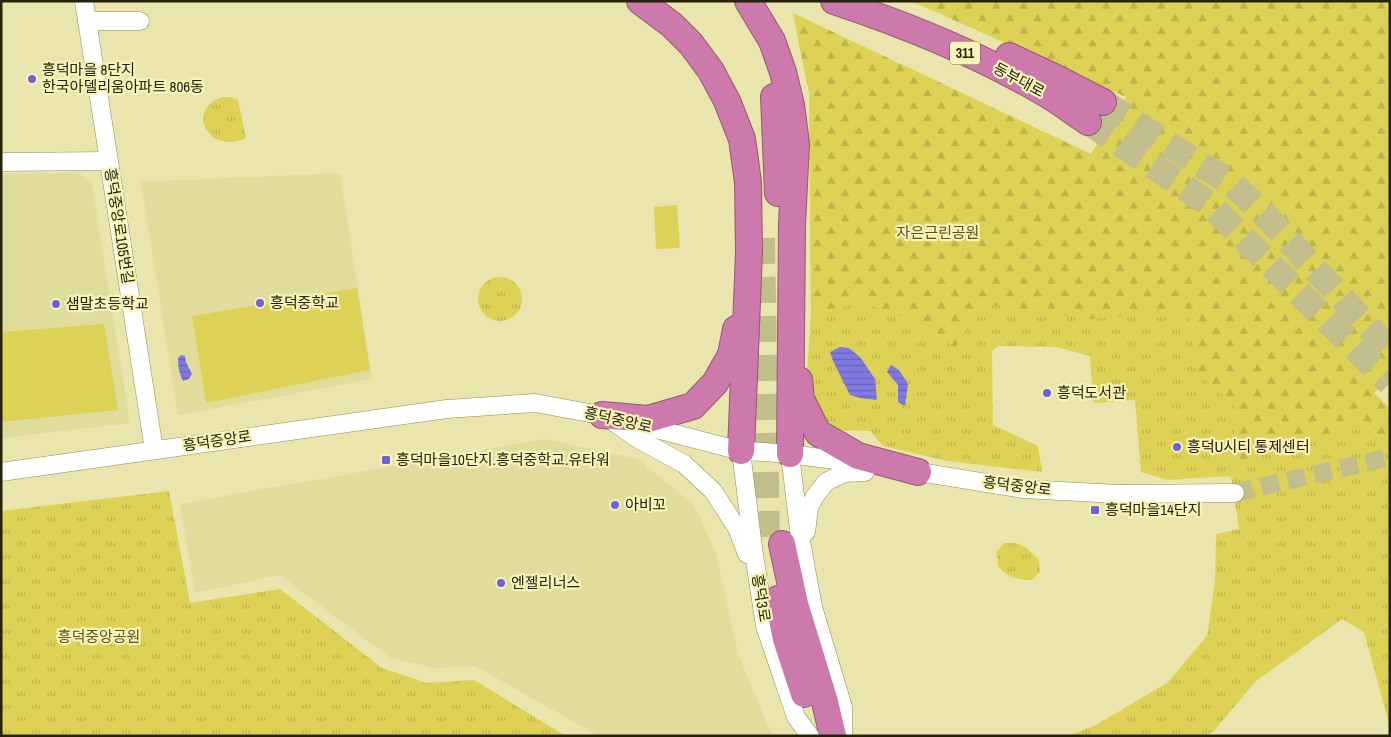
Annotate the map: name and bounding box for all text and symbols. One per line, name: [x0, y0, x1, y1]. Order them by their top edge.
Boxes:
road number: 311: [950, 42, 980, 64]
street label: 동부대로: [990, 57, 1049, 102]
place label: 흥덕마을 8단지 한국아델리움아파트 806동: [42, 59, 204, 97]
marker: 흥덕마을 8단지 한국아델리움아파트 806동: [26, 73, 38, 85]
street label: 흥덕중앙로105번길: [100, 166, 139, 285]
park label: 자은근린공원: [897, 222, 979, 243]
place label: 흥덕중학교: [270, 292, 339, 313]
place label: 샘말초등학교: [66, 293, 149, 314]
marker: 흥덕중학교: [254, 297, 266, 309]
marker: 샘말초등학교: [50, 298, 62, 310]
place label: 흥덕도서관: [1057, 382, 1126, 403]
marker: 흥덕도서관: [1041, 387, 1053, 399]
street label: 흥덕중앙로: [582, 402, 654, 438]
street label: 흥덕중앙로: [181, 425, 253, 456]
place label: 흥덕U시티 통제센터: [1187, 436, 1310, 457]
marker: 흥덕U시티 통제센터: [1171, 441, 1183, 453]
place label: 흥덕마을10단지.흥덕중학교.유타워: [396, 449, 610, 470]
marker: 흥덕마을10단지.흥덕중학교.유타워: [380, 454, 392, 466]
street label: 흥덕중앙로: [982, 471, 1053, 500]
place label: 아비꼬: [625, 494, 666, 515]
marker: 아비꼬: [609, 499, 621, 511]
place label: 흥덕마을14단지: [1105, 499, 1201, 520]
marker: 흥덕마을14단지: [1089, 504, 1101, 516]
place label: 엔젤리너스: [511, 572, 580, 593]
street label: 흥덕3로: [747, 572, 776, 623]
marker: 엔젤리너스: [495, 577, 507, 589]
park label: 흥덕중앙공원: [58, 626, 140, 647]

